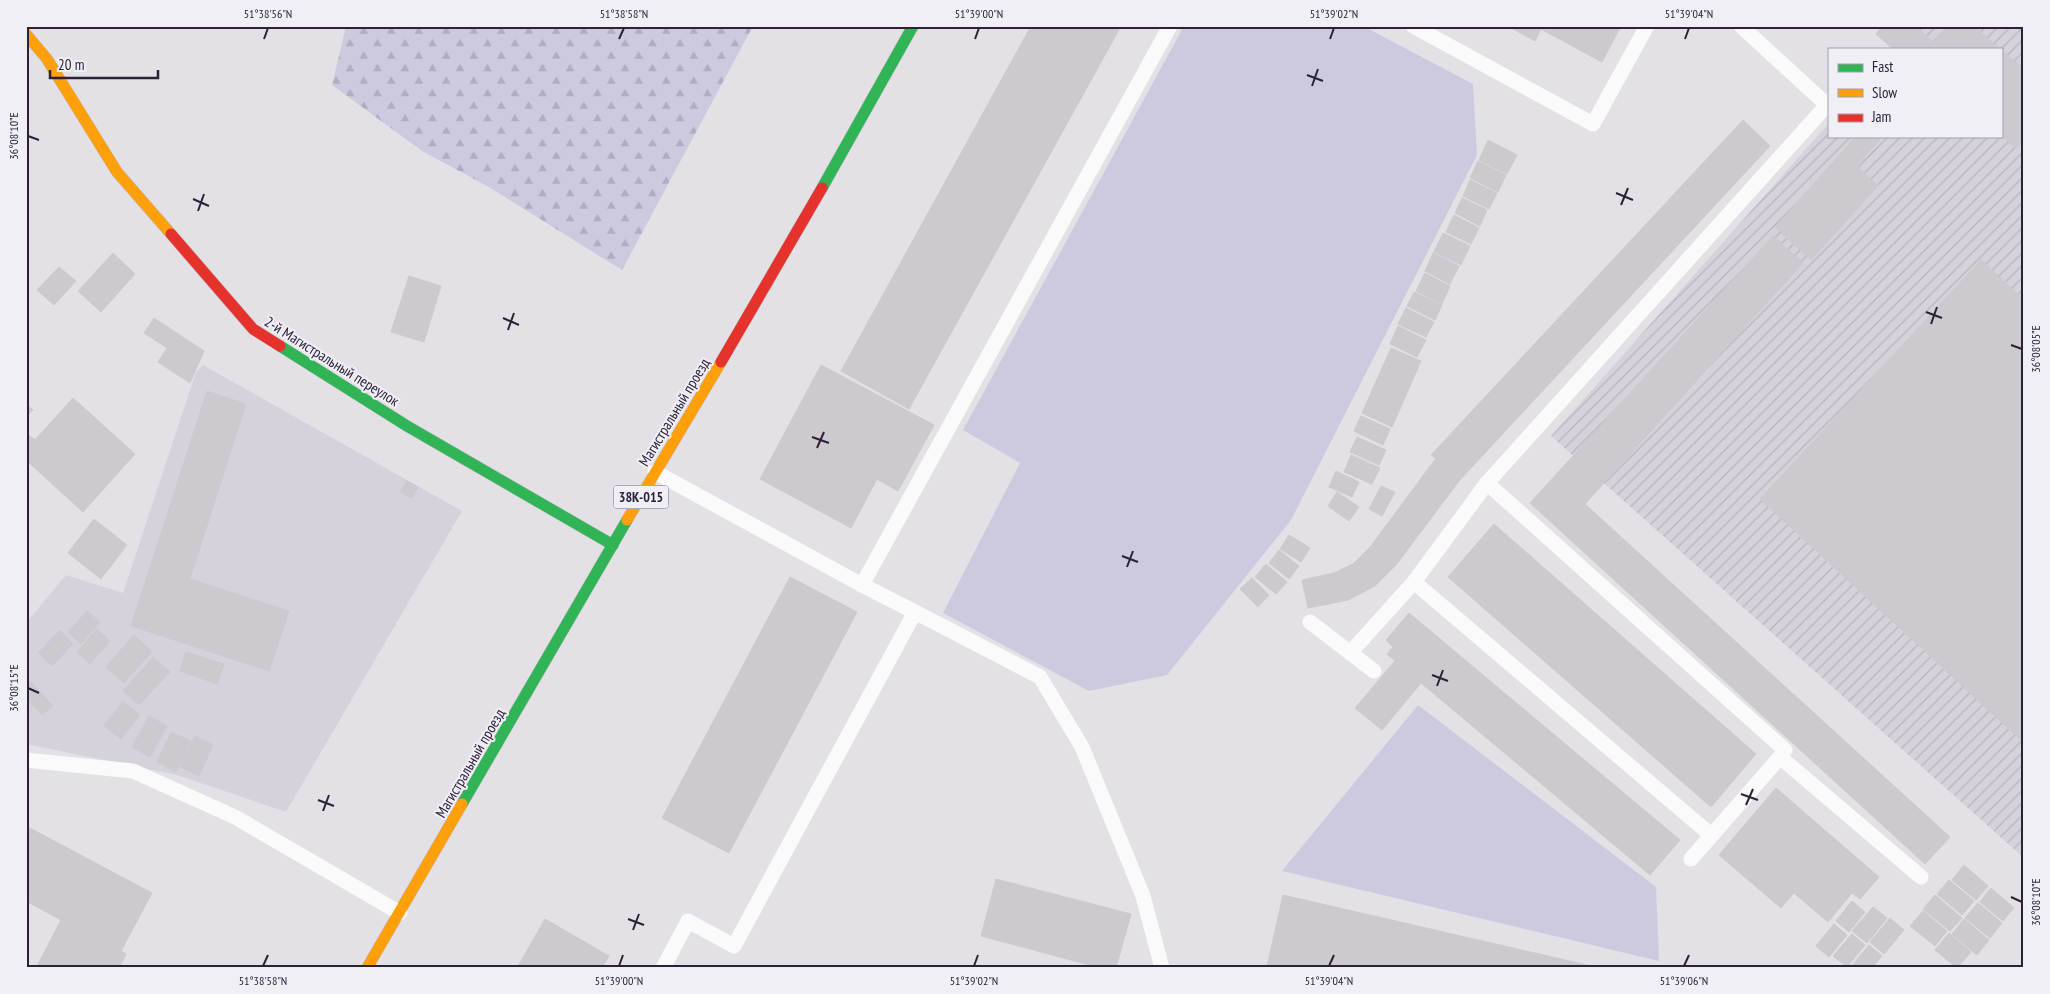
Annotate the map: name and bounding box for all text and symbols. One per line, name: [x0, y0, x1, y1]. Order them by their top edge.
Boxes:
text: 51°38'56"N: [244, 6, 292, 21]
text: 51°38'58"N: [600, 6, 648, 21]
text: 51°39'00"N: [955, 6, 1003, 21]
text: 51°39'02"N: [1310, 6, 1358, 21]
text: 51°39'04"N: [1665, 6, 1713, 21]
scale bar: [50, 48, 158, 80]
legend: [1828, 48, 2002, 138]
text: 20 m: [58, 55, 84, 74]
text: Fast: [1872, 57, 1893, 76]
text: Slow: [1872, 83, 1897, 102]
text: Jam: [1871, 107, 1891, 126]
text: 36°08'10"E: [6, 112, 21, 160]
street label: 2-й Магистральный переулок: [261, 312, 403, 410]
text: 36°08'05"E: [2028, 325, 2043, 373]
street label: Магистральный проезд: [634, 354, 714, 469]
road number: 38К-015: [614, 486, 668, 508]
text: 36°08'15"E: [6, 664, 21, 712]
street label: Магистральный проезд: [431, 705, 509, 821]
text: 36°08'10"E: [2028, 878, 2043, 926]
text: 51°38'58"N: [239, 973, 287, 988]
text: 51°39'00"N: [595, 973, 643, 988]
text: 51°39'02"N: [950, 973, 998, 988]
text: 51°39'04"N: [1305, 973, 1353, 988]
text: 51°39'06"N: [1660, 973, 1708, 988]

